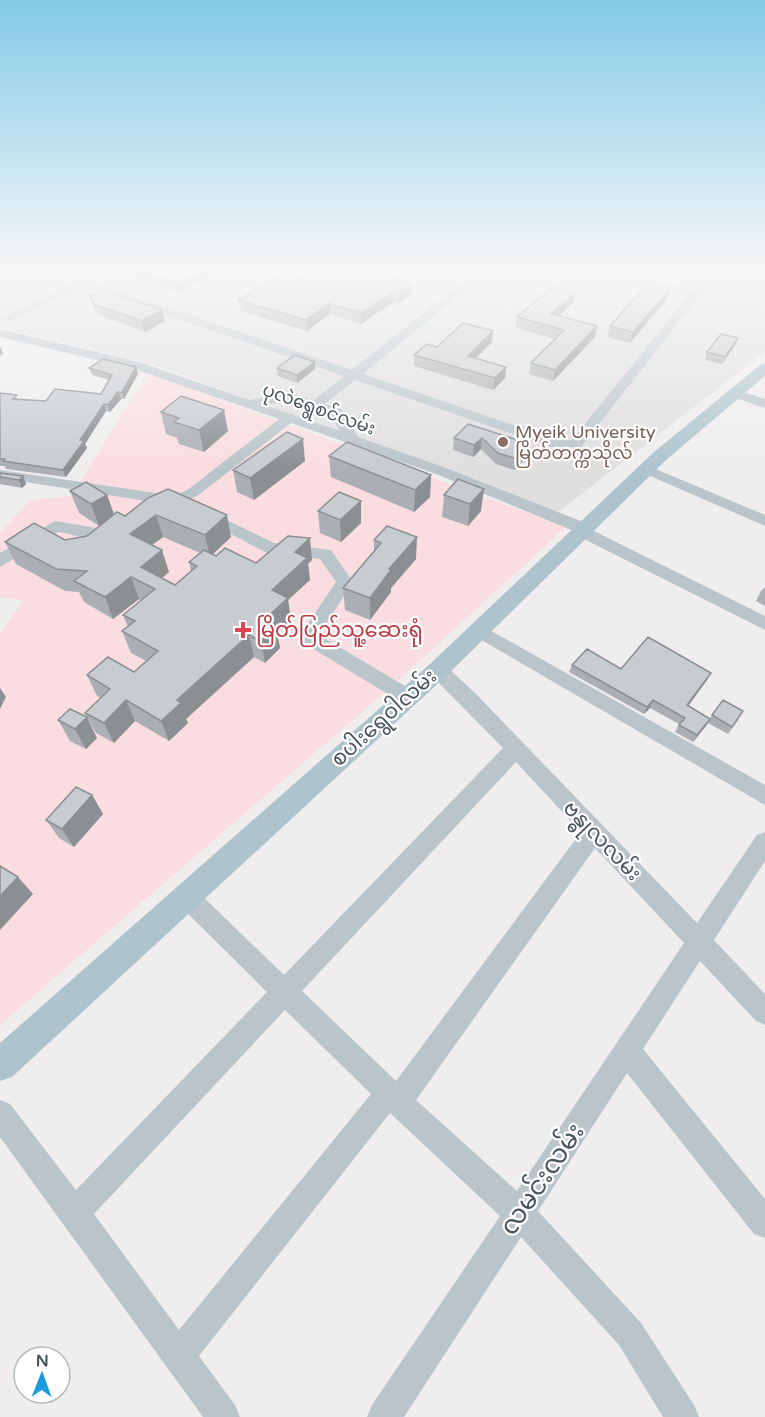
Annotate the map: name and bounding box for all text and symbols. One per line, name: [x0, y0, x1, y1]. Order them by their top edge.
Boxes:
street label: ပုလဲရွေစင်လမ်း: [258, 377, 379, 443]
place label: Myeik University မြိတ်တက္ကသိုလ်: [515, 421, 656, 468]
marker: Myeik University မြိတ်တက္ကသိုလ်: [496, 435, 510, 449]
place label: မြိတ်ပြည်သူ့ဆေးရုံ: [256, 614, 423, 647]
marker: မြိတ်ပြည်သူ့ဆေးရုံ: [234, 621, 252, 639]
street label: စပါးရွေဝါလမ်း: [323, 661, 445, 775]
street label: ဗန္ဓုလလမ်း: [554, 793, 649, 889]
street label: လမင်းလမ်း: [492, 1116, 591, 1241]
north arrow: [12, 1345, 72, 1405]
text: N: [36, 1351, 49, 1371]

